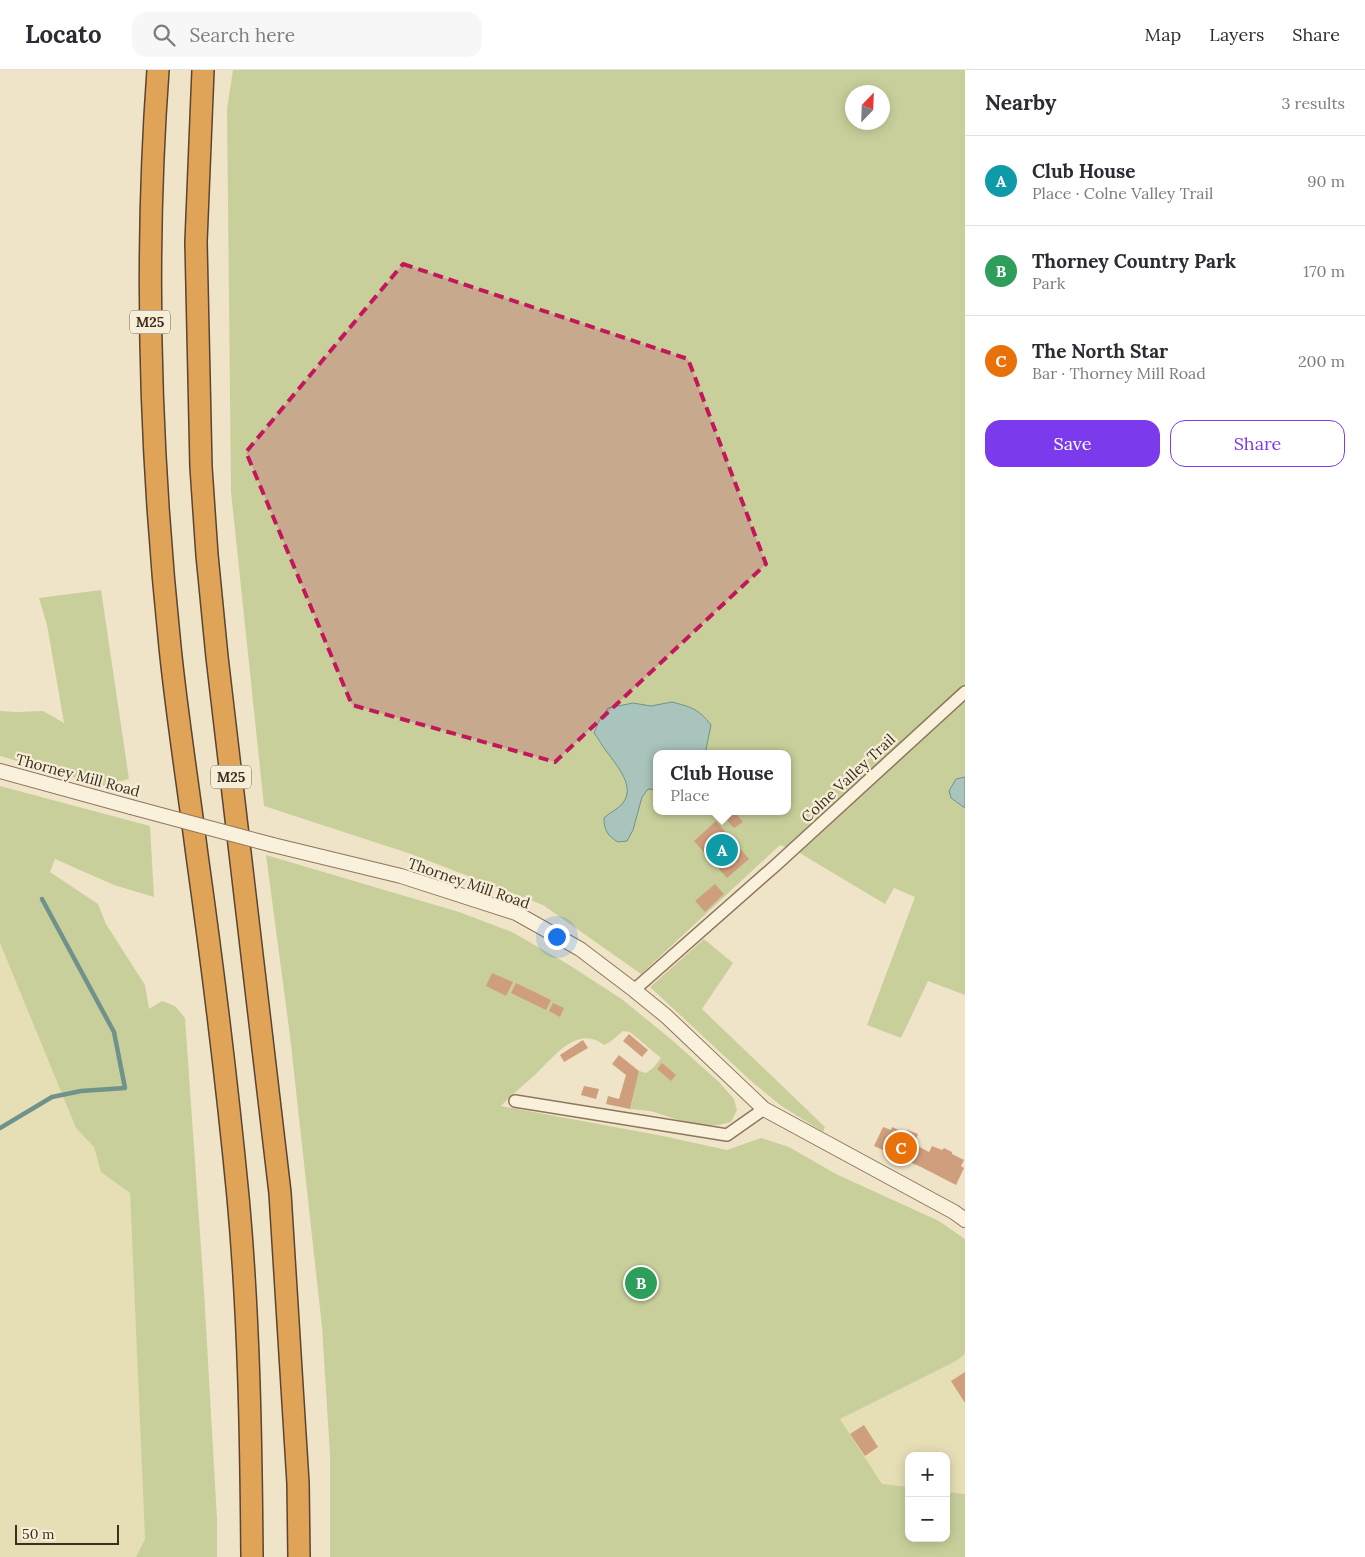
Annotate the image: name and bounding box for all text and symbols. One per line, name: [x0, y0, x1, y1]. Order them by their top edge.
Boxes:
search box: [132, 12, 482, 57]
text: Locato: [25, 19, 102, 50]
icon: search: [150, 21, 178, 49]
text: Search here: [190, 23, 295, 47]
text: Map: [1145, 23, 1181, 46]
text: Layers: [1209, 23, 1264, 46]
text: Share: [1292, 23, 1340, 46]
north arrow: [845, 85, 890, 130]
text: Nearby: [985, 89, 1056, 116]
text: 3 results: [1281, 93, 1345, 113]
text: Club House: [1032, 159, 1135, 183]
text: A: [996, 171, 1006, 191]
text: 90 m: [1307, 171, 1345, 191]
text: Place · Colne Valley Trail: [1032, 183, 1213, 203]
text: Thorney Country Park: [1032, 249, 1236, 273]
text: B: [996, 261, 1006, 281]
text: 170 m: [1303, 261, 1345, 281]
text: Park: [1032, 273, 1065, 293]
road number: M25: [130, 310, 170, 334]
text: The North Star: [1032, 339, 1168, 363]
text: C: [995, 351, 1007, 371]
text: 200 m: [1298, 351, 1345, 371]
text: Bar · Thorney Mill Road: [1032, 363, 1206, 383]
button: Save: [985, 420, 1160, 467]
button: Share: [1170, 420, 1345, 467]
street label: Colne Valley Trail: [797, 730, 899, 826]
street label: Thorney Mill Road: [14, 749, 142, 801]
popup: [653, 750, 791, 815]
text: Club House: [670, 761, 774, 785]
road number: M25: [211, 766, 251, 789]
text: Place: [670, 785, 710, 805]
pin: A: [706, 831, 738, 869]
street label: Thorney Mill Road: [405, 853, 533, 913]
your location: [544, 924, 570, 950]
pin: C: [885, 1129, 917, 1167]
pin: B: [625, 1264, 657, 1302]
map controls: [905, 1452, 950, 1542]
button: +: [905, 1452, 950, 1497]
button: −: [905, 1497, 950, 1542]
scale bar: [15, 1522, 119, 1545]
text: 50 m: [22, 1525, 55, 1543]

